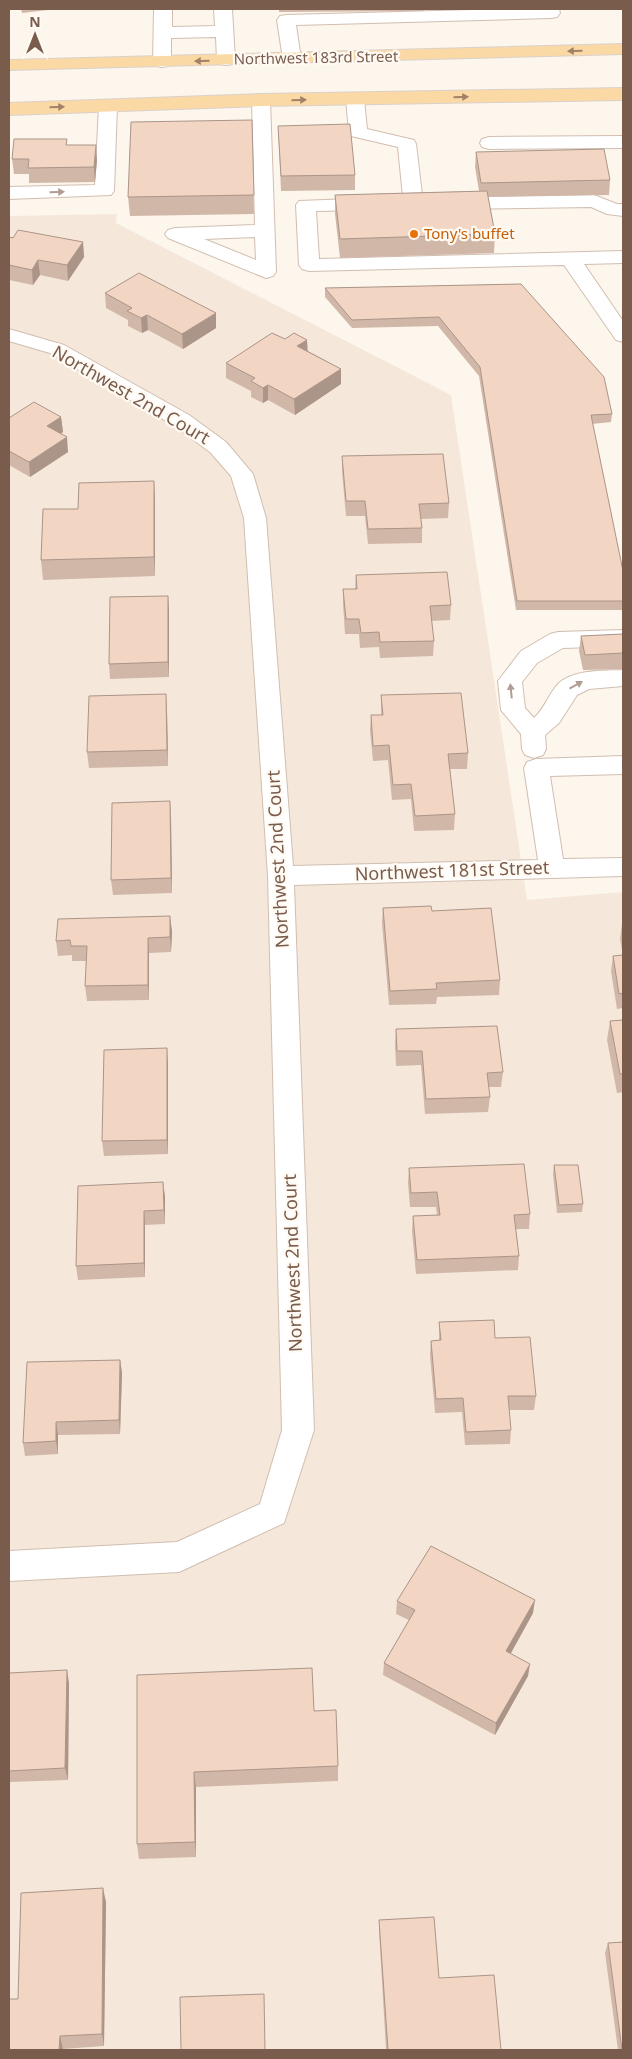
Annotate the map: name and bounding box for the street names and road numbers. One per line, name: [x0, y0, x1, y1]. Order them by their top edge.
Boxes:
street label: Northwest 183rd Street: [233, 46, 399, 68]
street label: Northwest 2nd Court: [48, 339, 215, 449]
street label: Northwest 2nd Court: [260, 769, 294, 949]
street label: Northwest 181st Street: [354, 855, 550, 885]
street label: Northwest 2nd Court: [277, 1173, 307, 1353]

